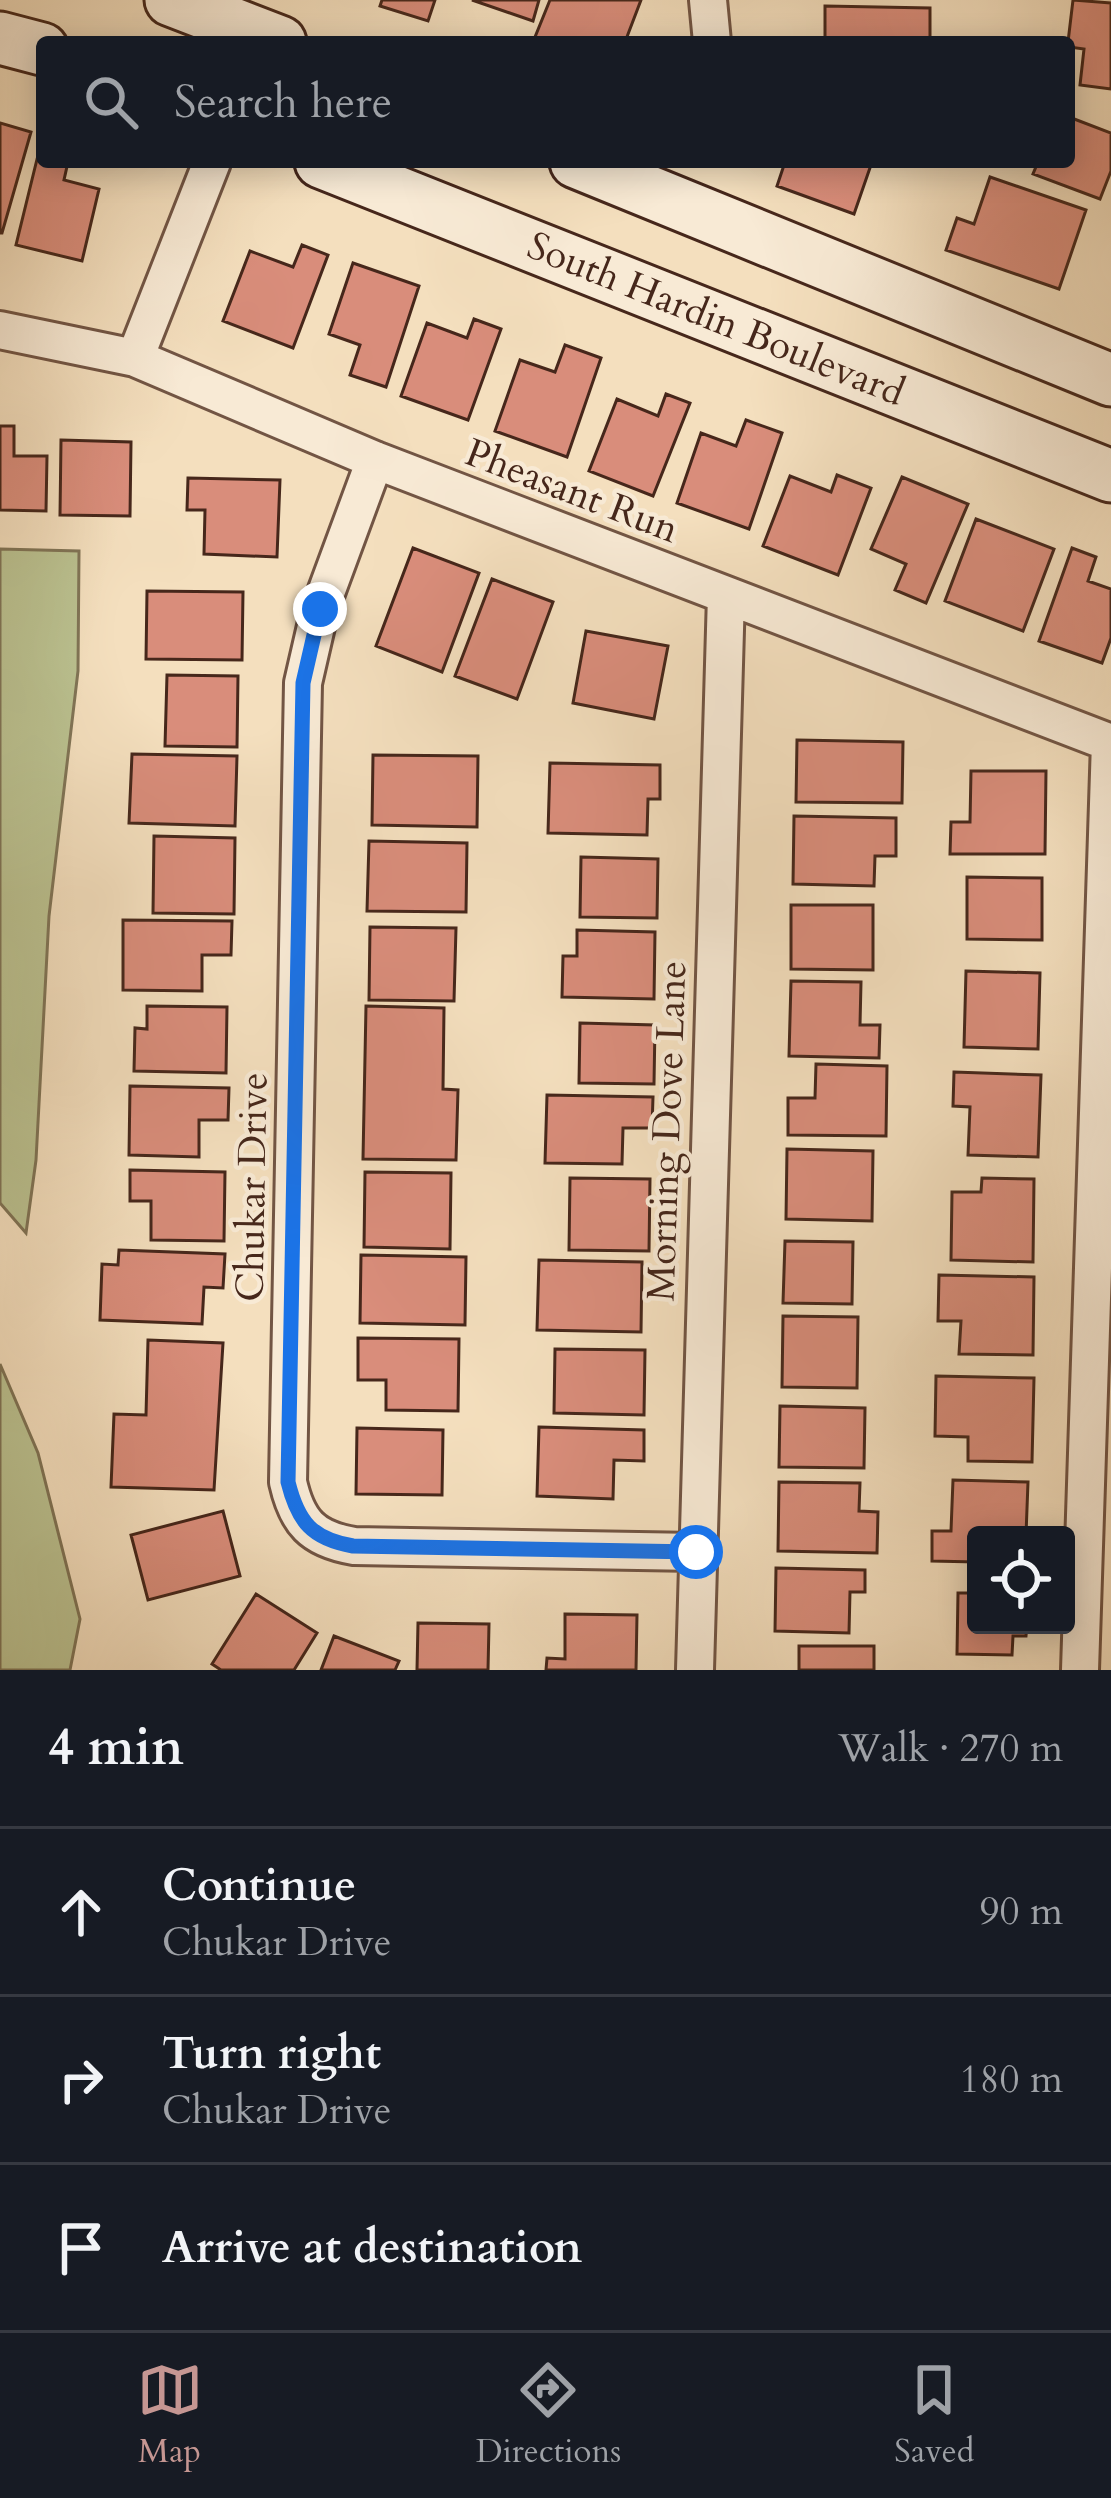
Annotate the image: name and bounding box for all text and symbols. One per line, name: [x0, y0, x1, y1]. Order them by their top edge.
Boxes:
search box: [36, 36, 1075, 168]
icon: search: [78, 69, 144, 135]
text: Search here: [174, 72, 392, 133]
street label: South Hardin Boulevard: [519, 219, 913, 419]
street label: Pheasant Run: [458, 426, 686, 556]
route end: [293, 582, 347, 636]
street label: Morning Dove Lane: [635, 960, 699, 1302]
street label: Chukar Drive: [224, 1072, 280, 1302]
route start: [669, 1525, 723, 1579]
map controls: [967, 1526, 1075, 1634]
button: locate: [967, 1526, 1075, 1634]
text: 4 min: [48, 1713, 184, 1783]
text: Walk · 270 m: [838, 1722, 1063, 1775]
text: Continue: [162, 1855, 356, 1916]
icon: ahead: [48, 1879, 114, 1945]
text: 90 m: [980, 1885, 1063, 1938]
text: Chukar Drive: [162, 1916, 391, 1969]
text: Turn right: [162, 2023, 381, 2084]
icon: right: [48, 2047, 114, 2113]
text: 180 m: [960, 2053, 1063, 2106]
text: Chukar Drive: [162, 2084, 391, 2137]
icon: arrive: [48, 2215, 114, 2281]
text: Arrive at destination: [162, 2217, 582, 2278]
tab: Map: [137, 2357, 203, 2474]
tab: Directions: [476, 2357, 621, 2474]
tab: Saved: [894, 2357, 974, 2474]

